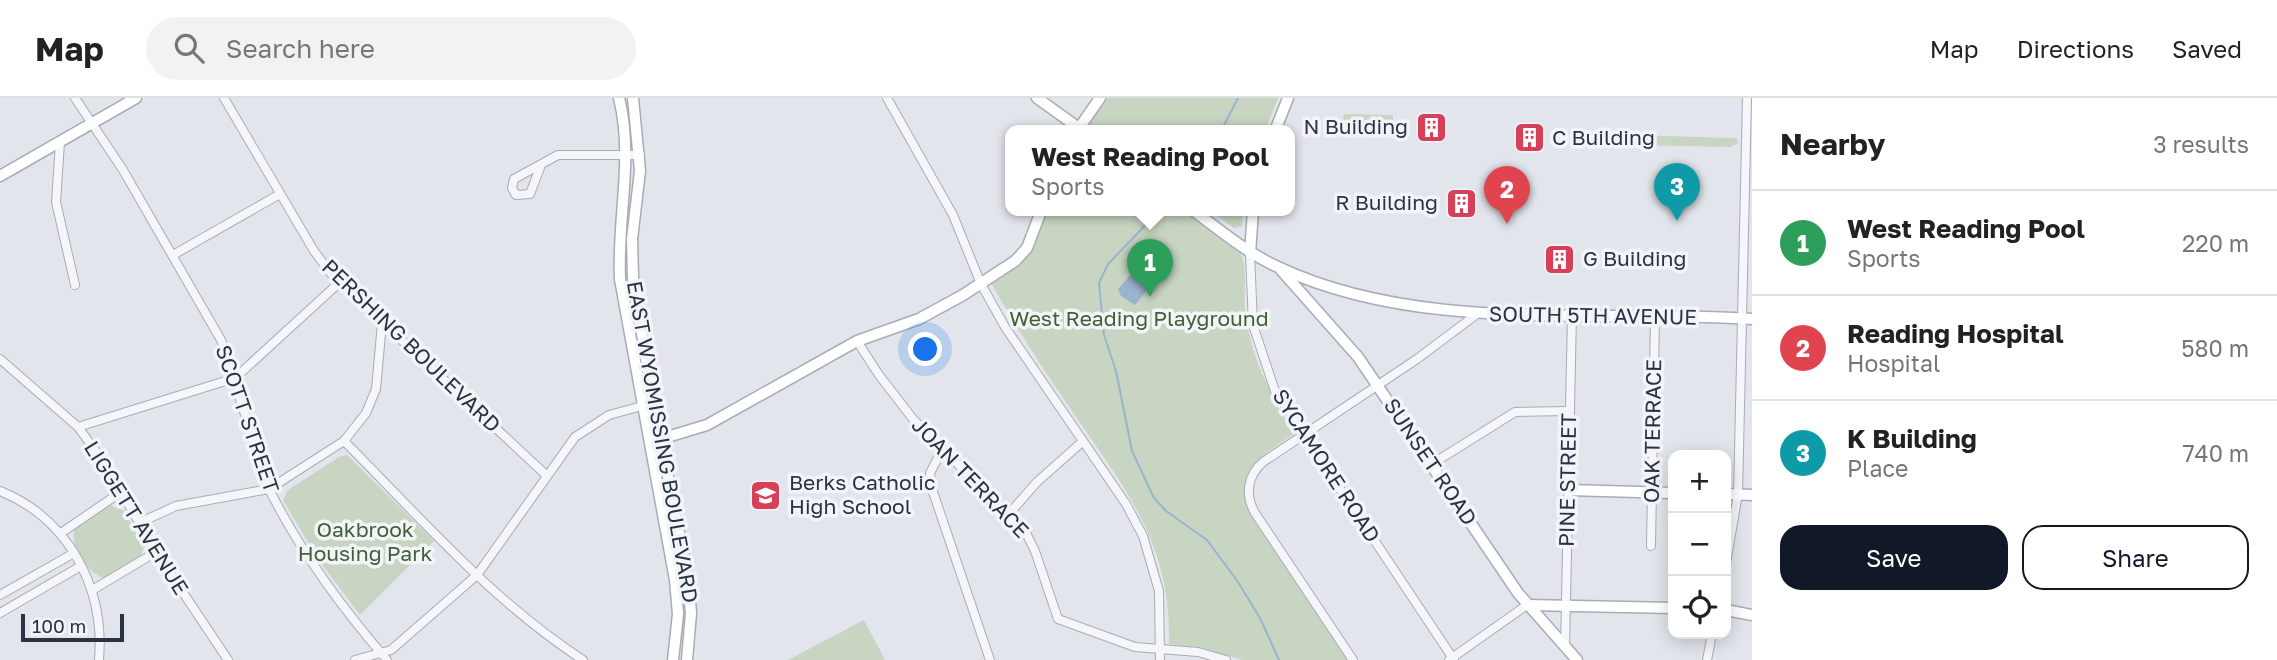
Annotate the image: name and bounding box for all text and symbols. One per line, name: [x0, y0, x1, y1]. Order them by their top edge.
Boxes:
search box: [146, 17, 636, 80]
text: Map: [35, 29, 104, 68]
icon: search: [170, 29, 208, 67]
text: Search here: [226, 33, 375, 64]
text: Map: [1930, 34, 1979, 63]
text: Directions: [2017, 34, 2134, 63]
text: Saved: [2172, 34, 2242, 63]
building icon: N Building: [1414, 110, 1448, 144]
place label: N Building: [1304, 113, 1408, 139]
building icon: C Building: [1512, 121, 1546, 155]
place label: C Building: [1552, 124, 1655, 150]
popup: [1005, 125, 1295, 216]
text: Nearby: [1780, 126, 1885, 162]
text: 3 results: [2153, 130, 2249, 158]
text: West Reading Pool: [1031, 141, 1269, 172]
pin: 3: [1654, 163, 1700, 221]
pin: 2: [1484, 166, 1530, 224]
text: Sports: [1031, 172, 1105, 200]
building icon: R Building: [1444, 186, 1478, 220]
place label: R Building: [1335, 189, 1438, 215]
text: West Reading Pool: [1847, 213, 2085, 244]
text: 1: [1797, 229, 1809, 257]
text: 220 m: [2182, 229, 2249, 257]
pin: 1: [1127, 239, 1173, 297]
building icon: G Building: [1543, 242, 1577, 276]
text: Sports: [1847, 244, 1921, 272]
place label: G Building: [1583, 245, 1686, 271]
street label: PERSHING BOULEVARD: [317, 253, 506, 437]
street label: EAST WYOMISSING BOULEVARD: [622, 279, 704, 605]
street label: SOUTH 5TH AVENUE: [1489, 300, 1697, 330]
park label: West Reading Playground: [1009, 305, 1269, 331]
text: Reading Hospital: [1847, 318, 2064, 349]
your location: [908, 332, 942, 366]
text: 2: [1796, 334, 1810, 362]
text: 580 m: [2181, 334, 2249, 362]
street label: SCOTT STREET: [211, 341, 285, 496]
text: Hospital: [1847, 349, 1940, 377]
street label: OAK TERRACE: [1638, 359, 1666, 503]
street label: SYCAMORE ROAD: [1267, 384, 1386, 547]
street label: SUNSET ROAD: [1379, 393, 1483, 530]
street label: JOAN TERRACE: [907, 412, 1035, 543]
street label: PINE STREET: [1553, 413, 1581, 547]
text: K Building: [1847, 423, 1977, 454]
street label: LIGGETT AVENUE: [79, 436, 195, 599]
text: 3: [1796, 439, 1810, 467]
text: 740 m: [2182, 439, 2249, 467]
map controls: [1668, 450, 1731, 639]
button: +: [1668, 450, 1731, 513]
text: Place: [1847, 454, 1908, 482]
place label: Berks Catholic High School: [789, 469, 935, 519]
school or university icon: Berks Catholic High School: [749, 478, 783, 512]
button: −: [1668, 513, 1731, 576]
park label: Oakbrook Housing Park: [298, 516, 432, 566]
button: Save: [1780, 525, 2008, 590]
button: Share: [2022, 525, 2249, 590]
button: locate: [1668, 576, 1731, 639]
scale bar: [21, 611, 124, 643]
text: 100 m: [32, 614, 86, 637]

